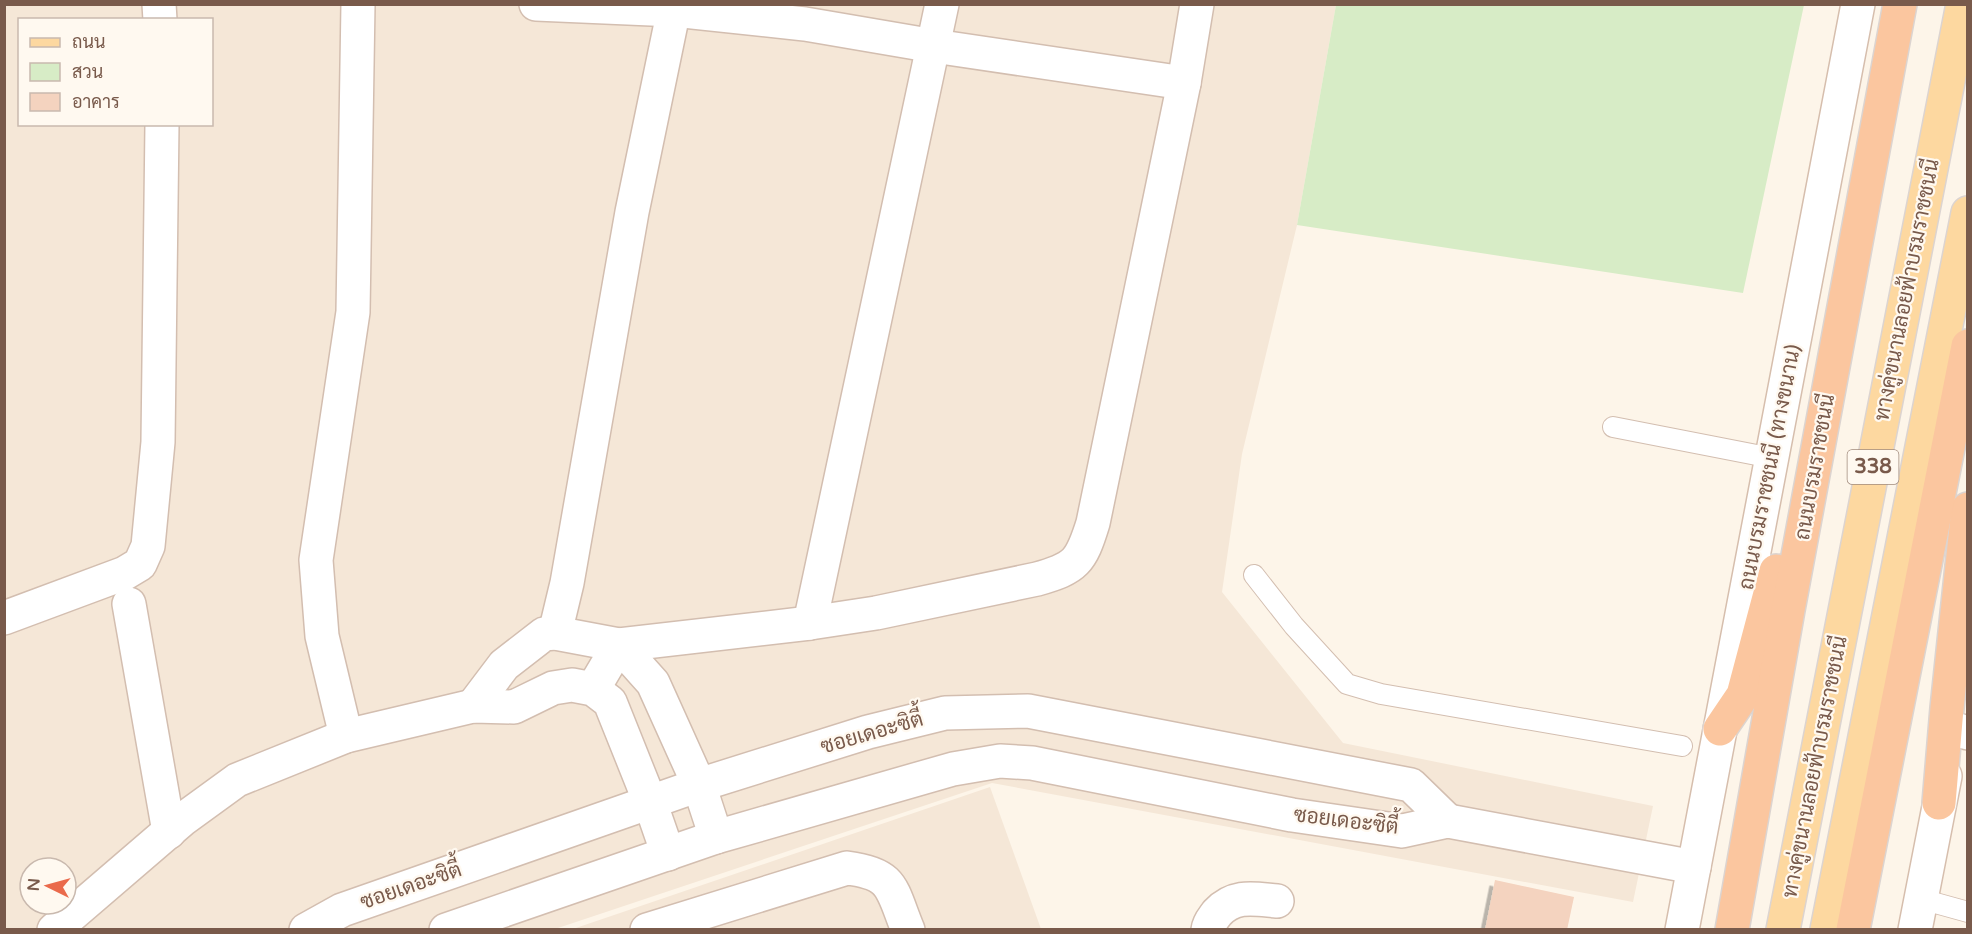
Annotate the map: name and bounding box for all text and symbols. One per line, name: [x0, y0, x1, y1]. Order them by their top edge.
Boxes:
legend: [18, 18, 213, 126]
text: ถนน: [72, 31, 105, 53]
text: สวน: [72, 61, 103, 83]
text: อาคาร: [72, 91, 120, 113]
street label: ทางคู่ขนานลอยฟ้าบรมราชชนนี: [1867, 156, 1947, 424]
street label: ถนนบรมราชชนนี (ทางขนาน): [1733, 342, 1806, 592]
street label: ถนนบรมราชชนนี: [1789, 392, 1840, 542]
road number: 338: [1848, 450, 1898, 484]
street label: ทางคู่ขนานลอยฟ้าบรมราชชนนี: [1775, 633, 1855, 901]
street label: ซอยเดอะซิตี้: [816, 699, 927, 760]
street label: ซอยเดอะซิตี้: [1292, 794, 1402, 840]
street label: ซอยเดอะซิตี้: [354, 849, 466, 915]
north arrow: [18, 856, 78, 916]
text: N: [24, 878, 45, 892]

